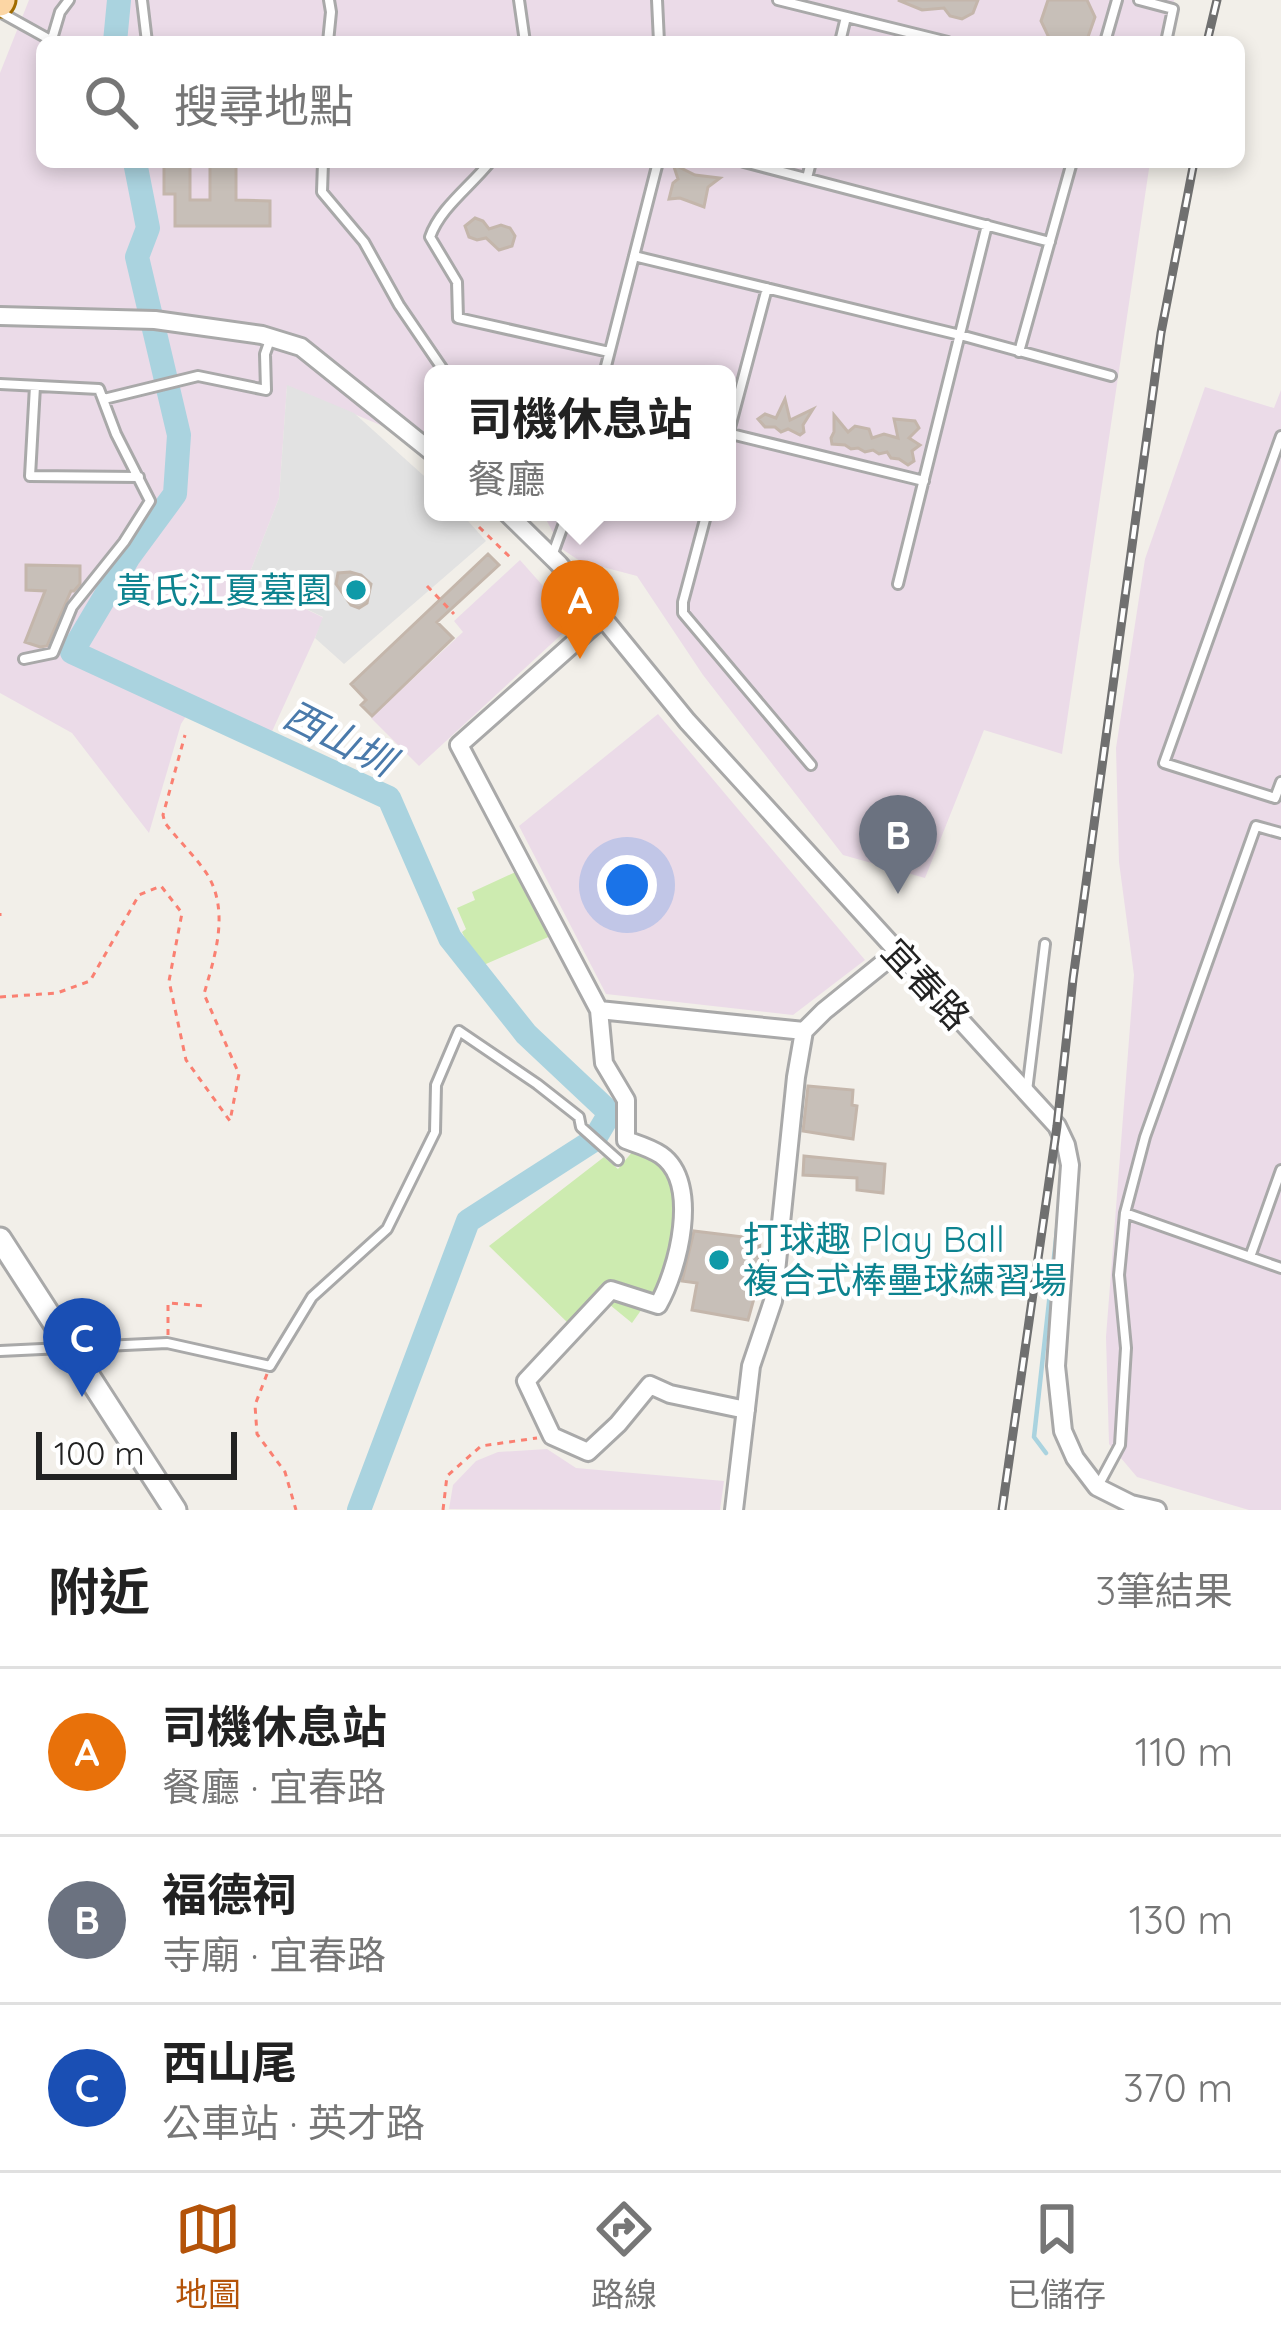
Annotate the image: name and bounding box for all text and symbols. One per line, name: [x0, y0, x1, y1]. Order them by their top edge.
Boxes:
search box: [36, 36, 1245, 168]
icon: search: [78, 69, 144, 135]
text: 搜尋地點: [174, 77, 354, 133]
popup: [424, 365, 736, 521]
text: 司機休息站: [467, 390, 693, 446]
text: 餐廳: [467, 454, 546, 503]
pin: A: [541, 560, 619, 659]
place label: 黃氏江夏墓園: [116, 567, 332, 612]
marker: 黃氏江夏墓園: [343, 577, 369, 603]
water label: 西山圳: [276, 689, 407, 788]
pin: B: [859, 795, 937, 894]
your location: [597, 855, 657, 915]
street label: 宜春路: [873, 929, 980, 1039]
place label: 打球趣 Play Ball 複合式棒壘球練習場: [743, 1216, 1067, 1302]
marker: 打球趣 Play Ball 複合式棒壘球練習場: [706, 1247, 732, 1273]
pin: C: [43, 1298, 121, 1397]
scale bar: [36, 1426, 237, 1479]
text: 100 m: [54, 1432, 145, 1473]
text: 附近: [48, 1559, 150, 1623]
text: 3筆結果: [1096, 1566, 1233, 1615]
text: 司機休息站: [162, 1698, 387, 1754]
text: A: [75, 1727, 99, 1776]
text: 110 m: [1135, 1727, 1233, 1776]
text: 餐廳 · 宜春路: [162, 1762, 386, 1811]
text: 福德祠: [162, 1866, 297, 1922]
text: B: [74, 1895, 100, 1944]
text: 130 m: [1129, 1895, 1233, 1944]
text: 寺廟 · 宜春路: [162, 1930, 386, 1979]
text: 西山尾: [162, 2034, 297, 2090]
text: C: [75, 2063, 99, 2112]
text: 370 m: [1123, 2063, 1233, 2112]
text: 公車站 · 英才路: [162, 2098, 425, 2147]
tab: 地圖: [175, 2196, 241, 2316]
tab: 路線: [591, 2196, 657, 2316]
tab: 已儲存: [1007, 2196, 1106, 2316]

